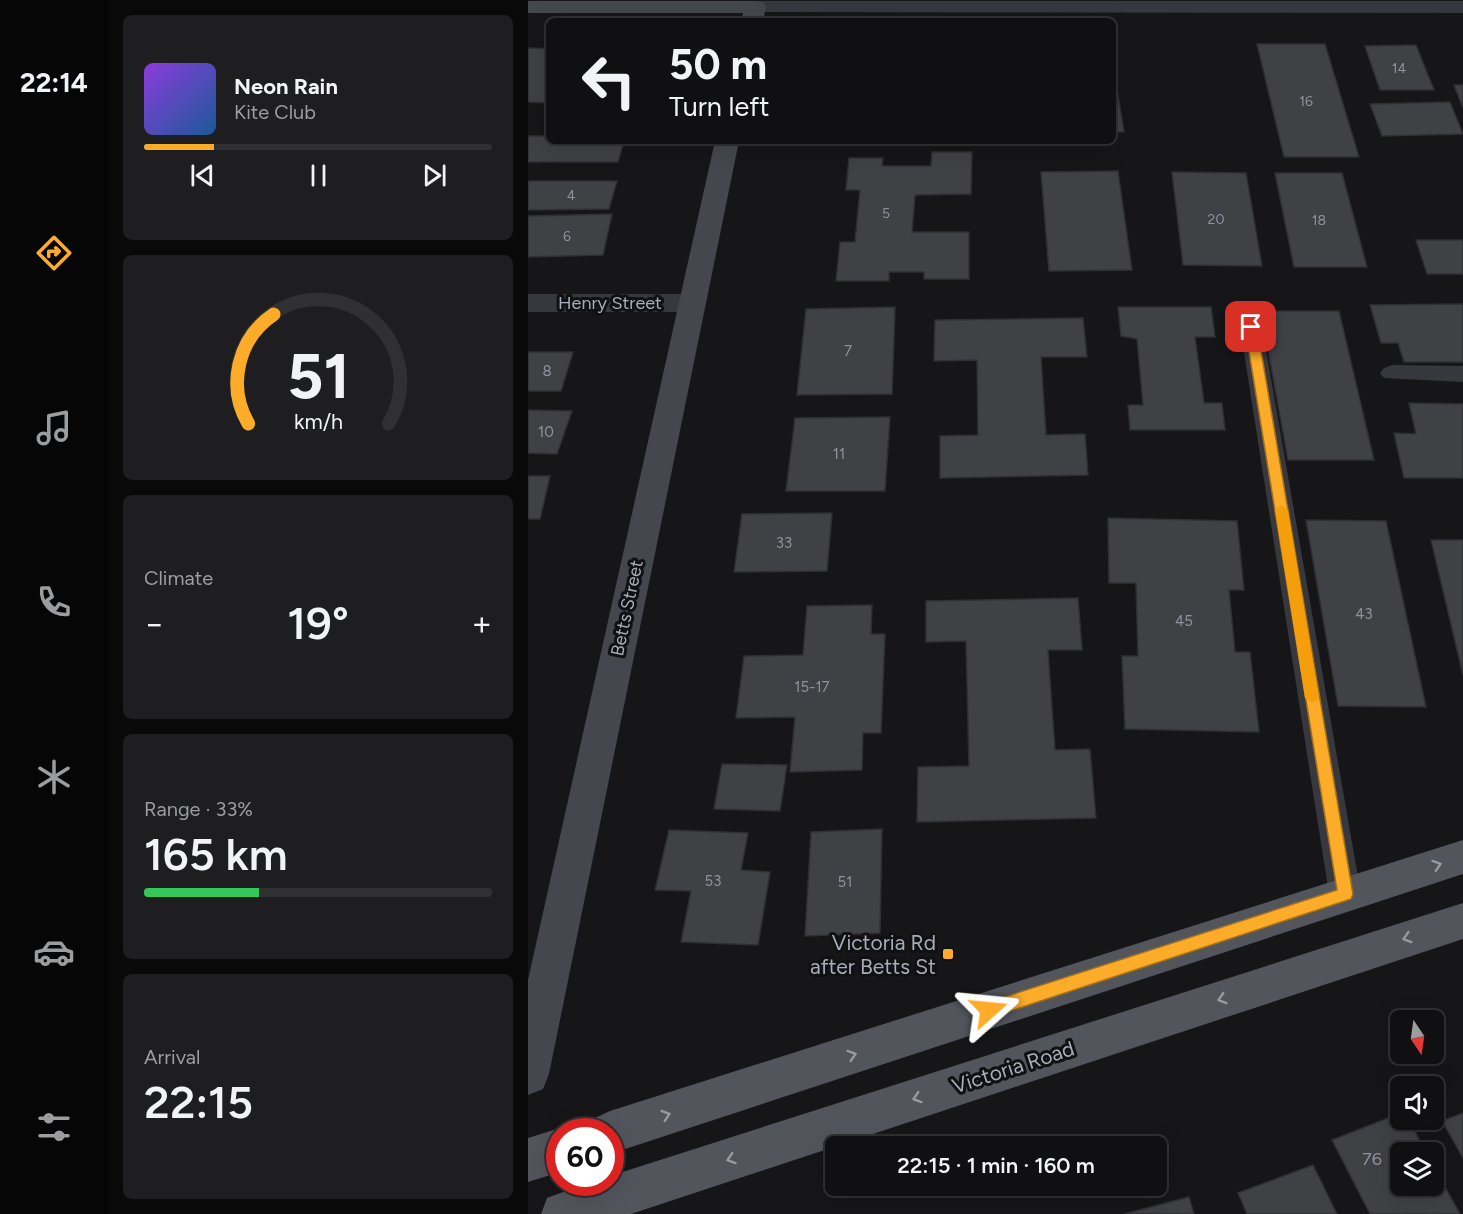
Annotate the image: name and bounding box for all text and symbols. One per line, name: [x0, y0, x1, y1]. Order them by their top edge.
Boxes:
text: 50 m: [669, 39, 767, 90]
icon: left: [570, 42, 648, 120]
house number: 14: [1392, 60, 1407, 77]
text: 22:14: [20, 66, 88, 99]
text: Neon Rain: [234, 73, 338, 100]
text: Turn left: [669, 90, 769, 123]
house number: 16: [1299, 93, 1313, 110]
text: Kite Club: [234, 100, 316, 124]
icon: previous: [186, 159, 219, 192]
icon: pause: [302, 159, 335, 192]
icon: next: [418, 159, 451, 192]
house number: 4: [567, 187, 576, 204]
house number: 5: [882, 205, 890, 222]
house number: 20: [1208, 211, 1224, 228]
house number: 18: [1312, 212, 1326, 229]
house number: 6: [563, 228, 571, 245]
icon: directions: [33, 232, 75, 274]
street label: Henry Street: [558, 292, 662, 314]
pin: [1225, 301, 1276, 352]
icon: arrive: [1234, 310, 1267, 343]
text: 51: [287, 339, 349, 414]
house number: 7: [844, 342, 852, 360]
house number: 8: [542, 362, 552, 380]
icon: music: [33, 407, 75, 449]
text: km/h: [294, 410, 342, 435]
house number: 10: [538, 423, 554, 441]
house number: 11: [833, 445, 845, 463]
house number: 33: [776, 534, 792, 552]
street label: Betts Street: [606, 558, 648, 658]
text: Climate: [144, 566, 213, 590]
icon: phone: [33, 581, 75, 623]
text: 19°: [287, 596, 349, 650]
text: −: [144, 604, 165, 643]
text: +: [471, 604, 492, 643]
house number: 43: [1355, 605, 1373, 623]
house number: 45: [1175, 612, 1193, 630]
house number: 15-17: [794, 678, 830, 696]
icon: climate: [33, 756, 75, 798]
text: Range · 33%: [144, 797, 253, 821]
text: 165 km: [144, 827, 288, 881]
one-way arrow: [1431, 860, 1442, 872]
house number: 53: [705, 872, 721, 890]
house number: 51: [838, 873, 852, 891]
place label: Victoria Rd after Betts St: [810, 930, 936, 979]
icon: car: [33, 931, 75, 973]
one-way arrow: [1402, 931, 1413, 943]
marker: Victoria Rd after Betts St: [941, 947, 955, 961]
position arrow: [957, 978, 1021, 1042]
one-way arrow: [1217, 991, 1228, 1004]
north arrow: [1390, 1010, 1444, 1064]
map controls: [1390, 1010, 1444, 1196]
street label: Victoria Road: [949, 1035, 1077, 1099]
text: Arrival: [144, 1045, 200, 1069]
one-way arrow: [846, 1050, 857, 1062]
text: 22:15: [144, 1075, 253, 1129]
button: sound: [1390, 1076, 1444, 1130]
one-way arrow: [912, 1091, 923, 1104]
icon: filters: [33, 1106, 75, 1148]
one-way arrow: [660, 1110, 671, 1122]
speed limit sign: 60: [546, 1118, 624, 1196]
button: layers: [1390, 1142, 1444, 1196]
house number: 76: [1362, 1148, 1382, 1170]
one-way arrow: [726, 1152, 737, 1164]
text: 22:15 · 1 min · 160 m: [897, 1152, 1095, 1179]

